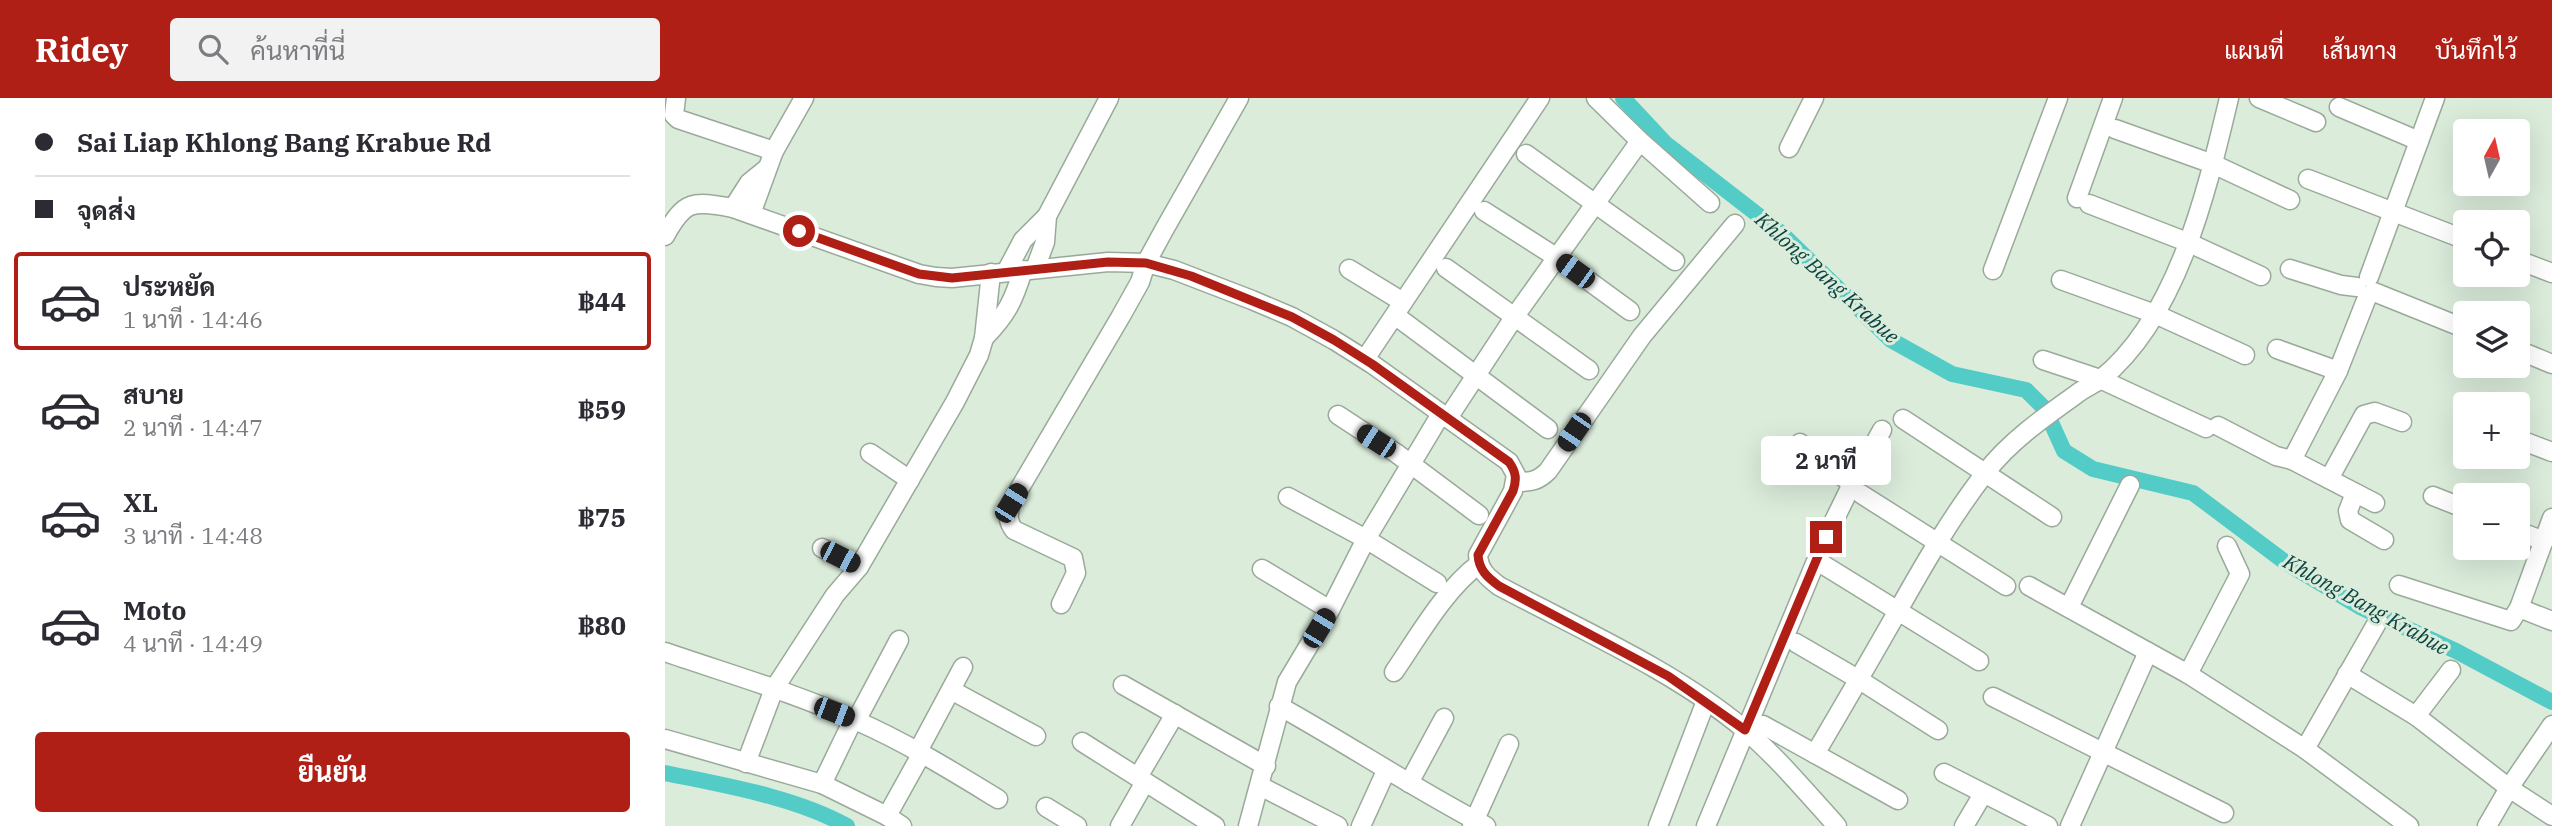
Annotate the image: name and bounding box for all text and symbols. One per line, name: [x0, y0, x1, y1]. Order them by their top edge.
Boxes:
search box: [170, 18, 660, 81]
text: Ridey: [35, 28, 128, 71]
icon: search: [194, 30, 232, 68]
text: ค้นหาที่นี่: [250, 33, 345, 67]
text: แผนที่: [2224, 34, 2284, 66]
text: เส้นทาง: [2322, 34, 2397, 66]
text: บันทึกไว้: [2435, 34, 2517, 66]
north arrow: [2453, 119, 2531, 196]
map controls: [2453, 119, 2530, 560]
text: Sai Liap Khlong Bang Krabue Rd: [77, 125, 491, 159]
text: จุดส่ง: [77, 193, 136, 227]
water label: Khlong Bang Krabue: [1749, 204, 1906, 350]
button: locate: [2453, 210, 2530, 287]
route start: [783, 215, 815, 247]
car: [1552, 250, 1599, 292]
text: ประหยัด: [123, 269, 216, 303]
icon: car: [39, 270, 102, 333]
text: ฿44: [577, 284, 626, 318]
button: layers: [2453, 301, 2530, 378]
text: 1 นาที · 14:46: [123, 304, 263, 334]
text: สบาย: [123, 377, 184, 411]
icon: car: [39, 378, 102, 441]
text: ฿59: [577, 392, 626, 426]
button: +: [2453, 392, 2530, 469]
car: [1554, 409, 1595, 455]
text: 2 นาที · 14:47: [123, 412, 263, 442]
car: [1353, 421, 1400, 461]
callout: 2 นาที: [1761, 436, 1891, 484]
text: 2 นาที: [1795, 445, 1857, 475]
car: [991, 480, 1032, 526]
button: −: [2453, 483, 2530, 560]
text: XL: [123, 485, 158, 519]
icon: car: [39, 486, 102, 549]
text: ฿75: [577, 500, 626, 534]
text: 3 นาที · 14:48: [123, 520, 263, 550]
route end: [1810, 521, 1842, 553]
car: [817, 538, 864, 576]
water label: Khlong Bang Krabue: [2278, 547, 2455, 661]
text: Moto: [123, 593, 186, 627]
icon: car: [39, 594, 102, 657]
car: [1300, 605, 1339, 651]
text: ฿80: [577, 608, 626, 642]
text: 4 นาที · 14:49: [123, 628, 263, 658]
car: [811, 695, 858, 729]
button: ยืนยัน: [35, 732, 630, 812]

